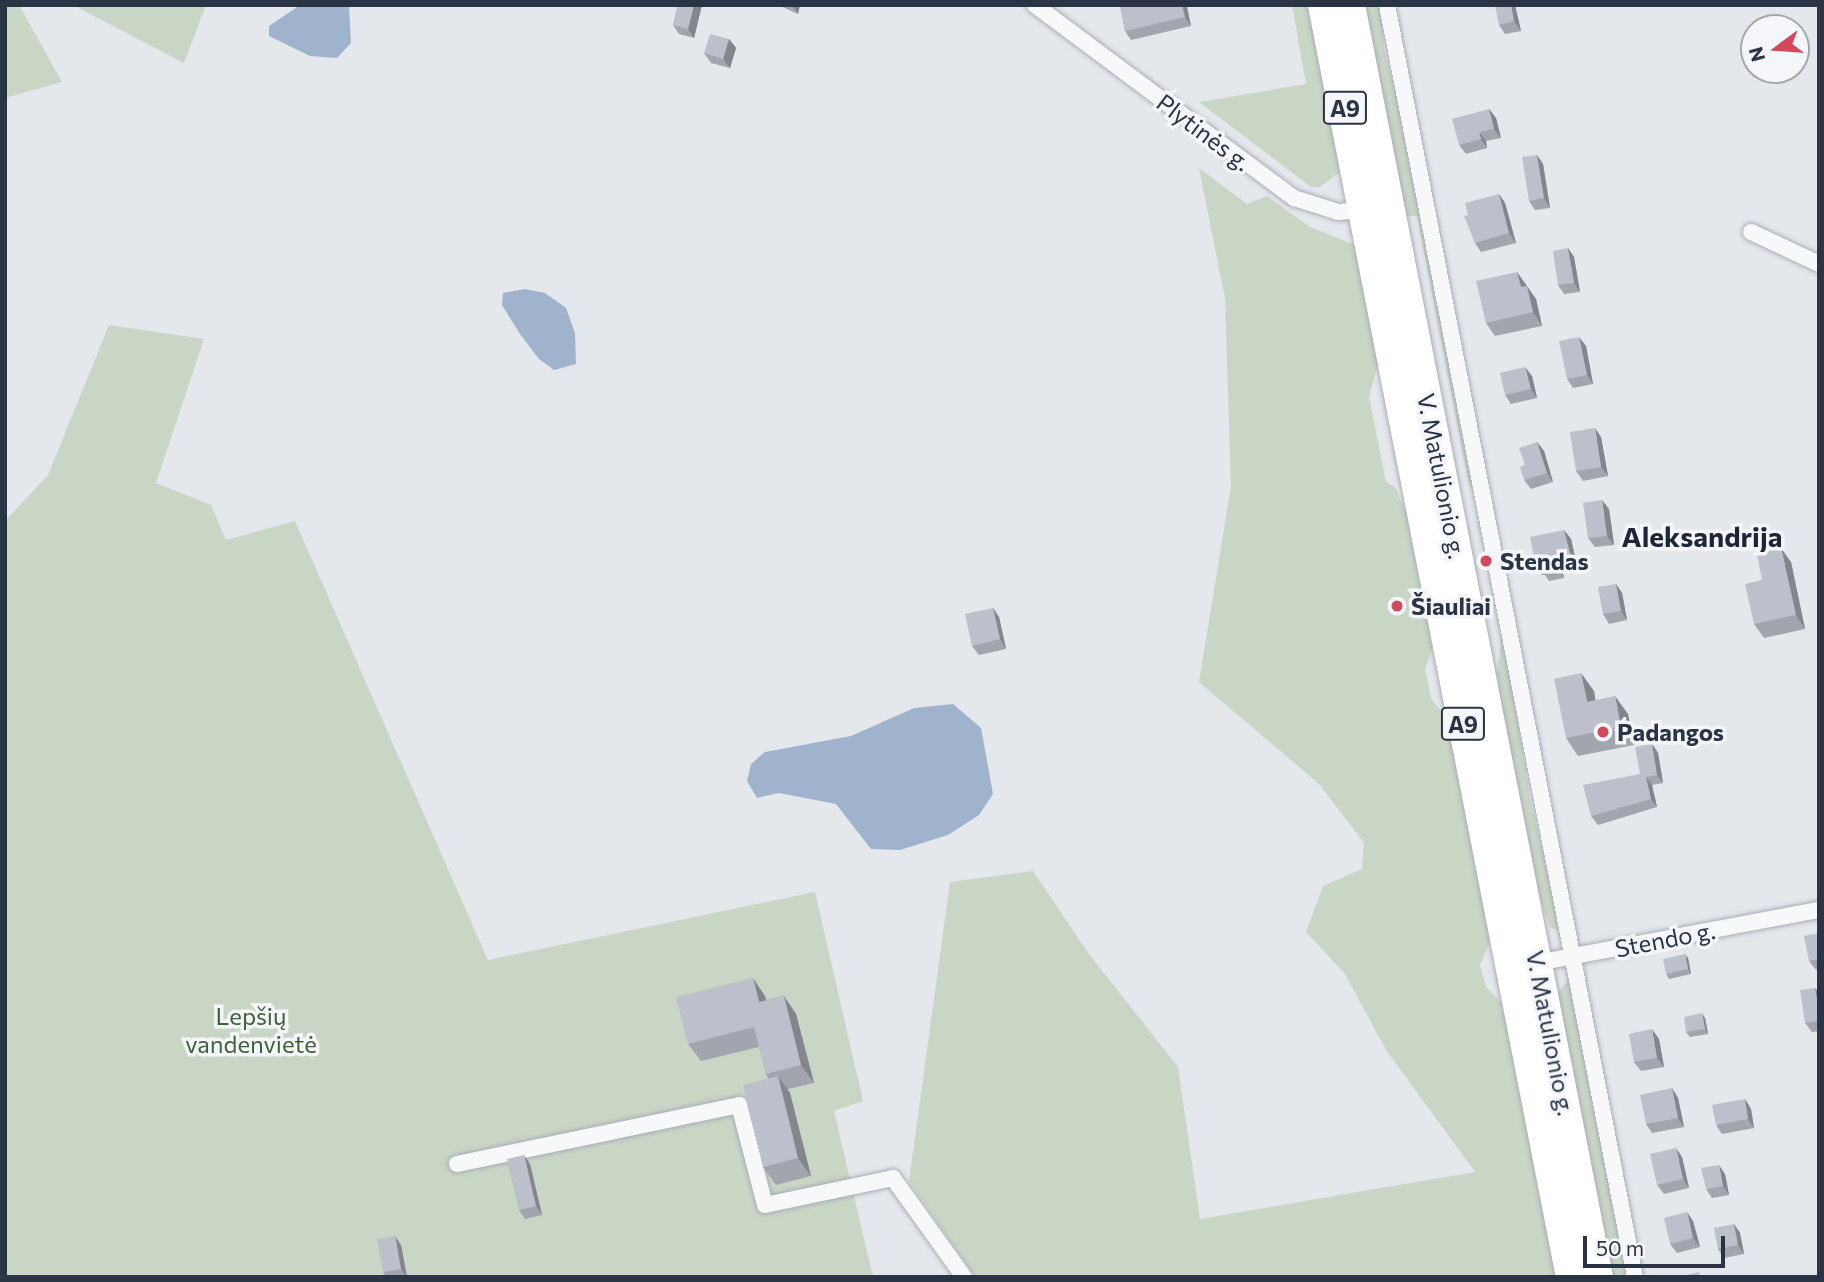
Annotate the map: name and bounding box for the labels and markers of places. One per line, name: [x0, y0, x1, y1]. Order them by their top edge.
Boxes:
place label: Stendas: [1500, 547, 1589, 575]
marker: Stendas: [1478, 553, 1494, 569]
place label: Šiauliai: [1411, 592, 1491, 620]
marker: Šiauliai: [1389, 598, 1405, 614]
place label: Padangos: [1617, 718, 1724, 746]
marker: Padangos: [1595, 724, 1611, 740]

